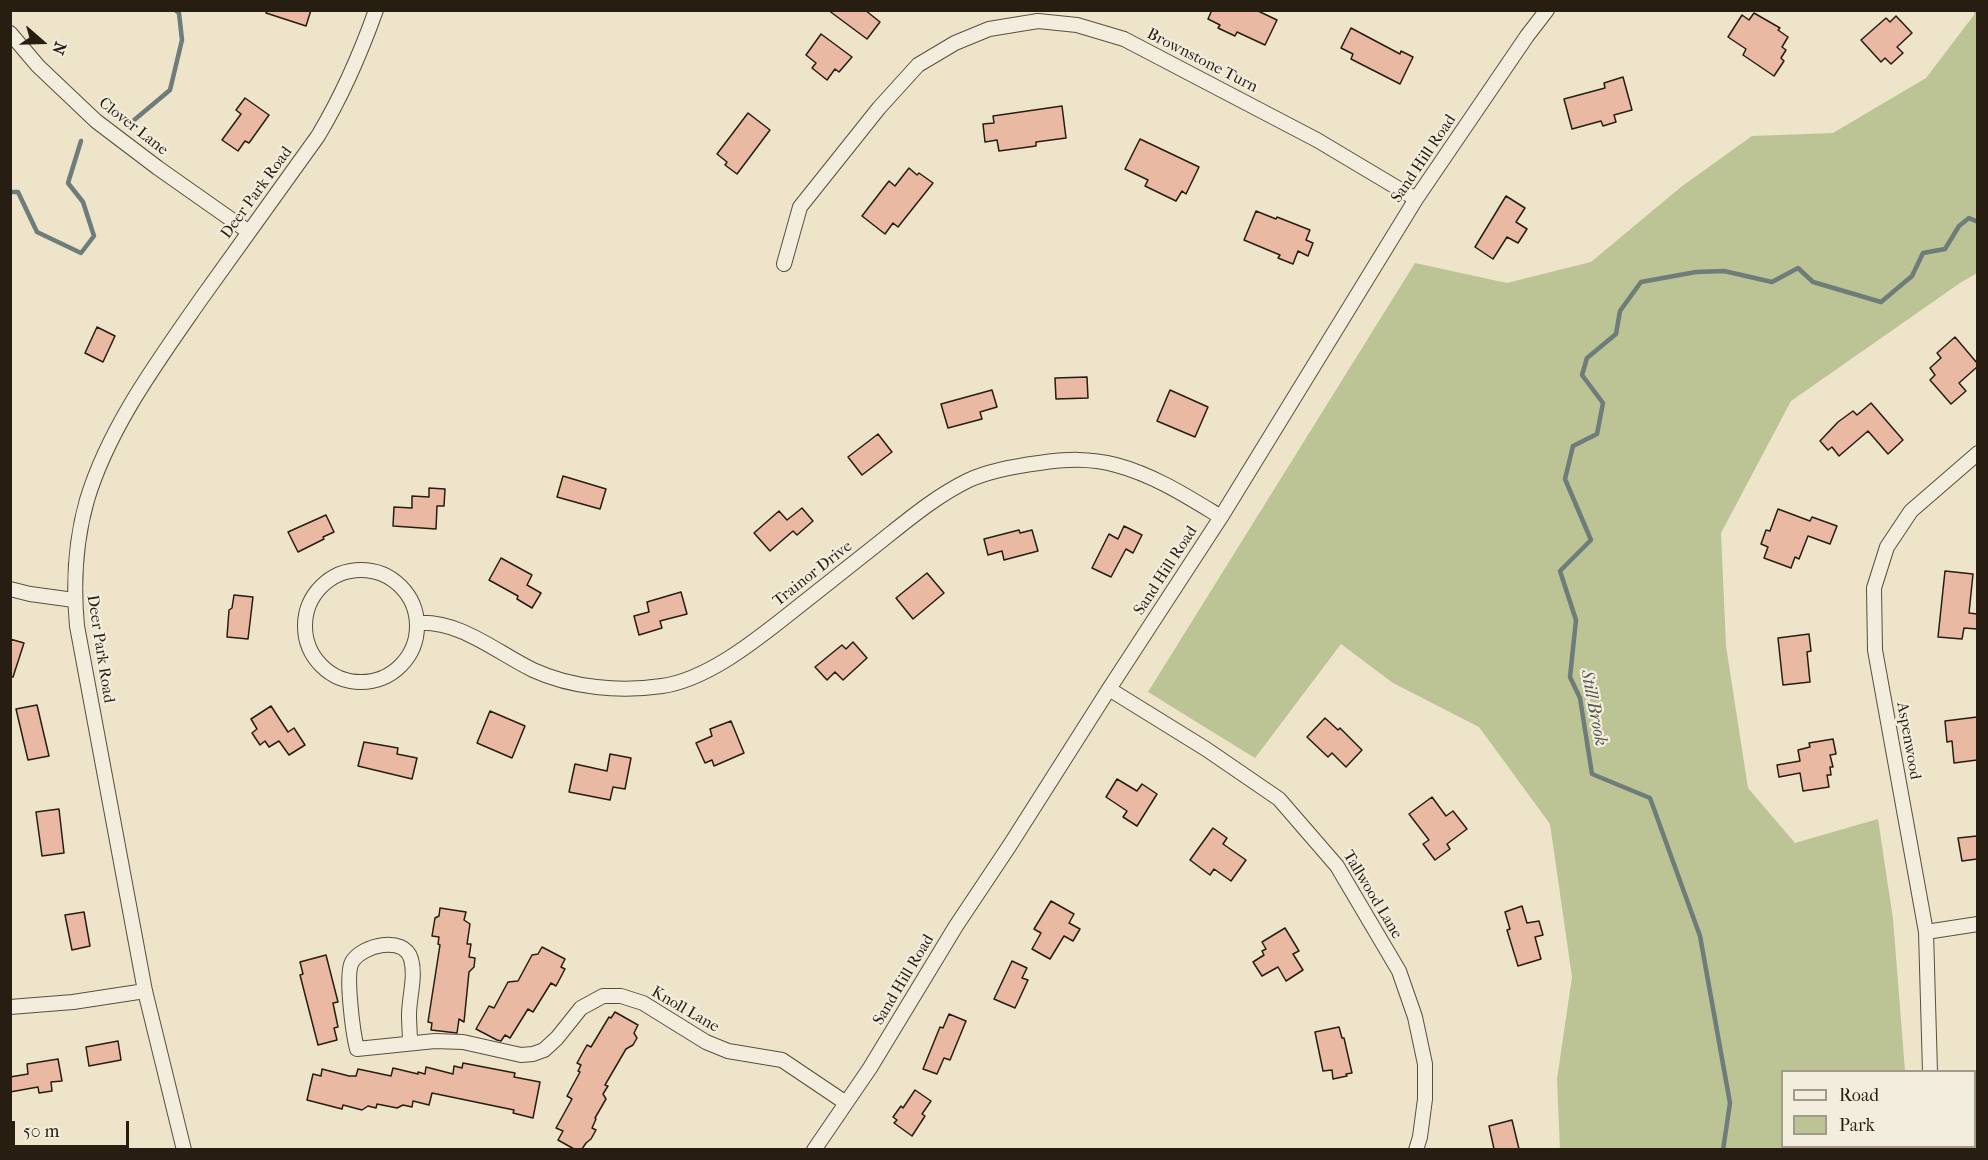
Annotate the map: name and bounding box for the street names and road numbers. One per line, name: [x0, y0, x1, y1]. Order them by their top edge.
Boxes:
street label: Brownstone Turn: [1143, 25, 1261, 97]
street label: Clover Lane: [94, 94, 172, 160]
street label: Sand Hill Road: [1387, 111, 1461, 207]
street label: Deer Park Road: [217, 143, 297, 243]
street label: Sand Hill Road: [1130, 523, 1202, 619]
street label: Trainor Drive: [770, 537, 856, 611]
street label: Deer Park Road: [82, 594, 118, 704]
street label: Aspenwood: [1892, 701, 1924, 781]
street label: Tallwood Lane: [1338, 847, 1406, 943]
street label: Sand Hill Road: [869, 931, 939, 1029]
street label: Knoll Lane: [648, 983, 722, 1037]

